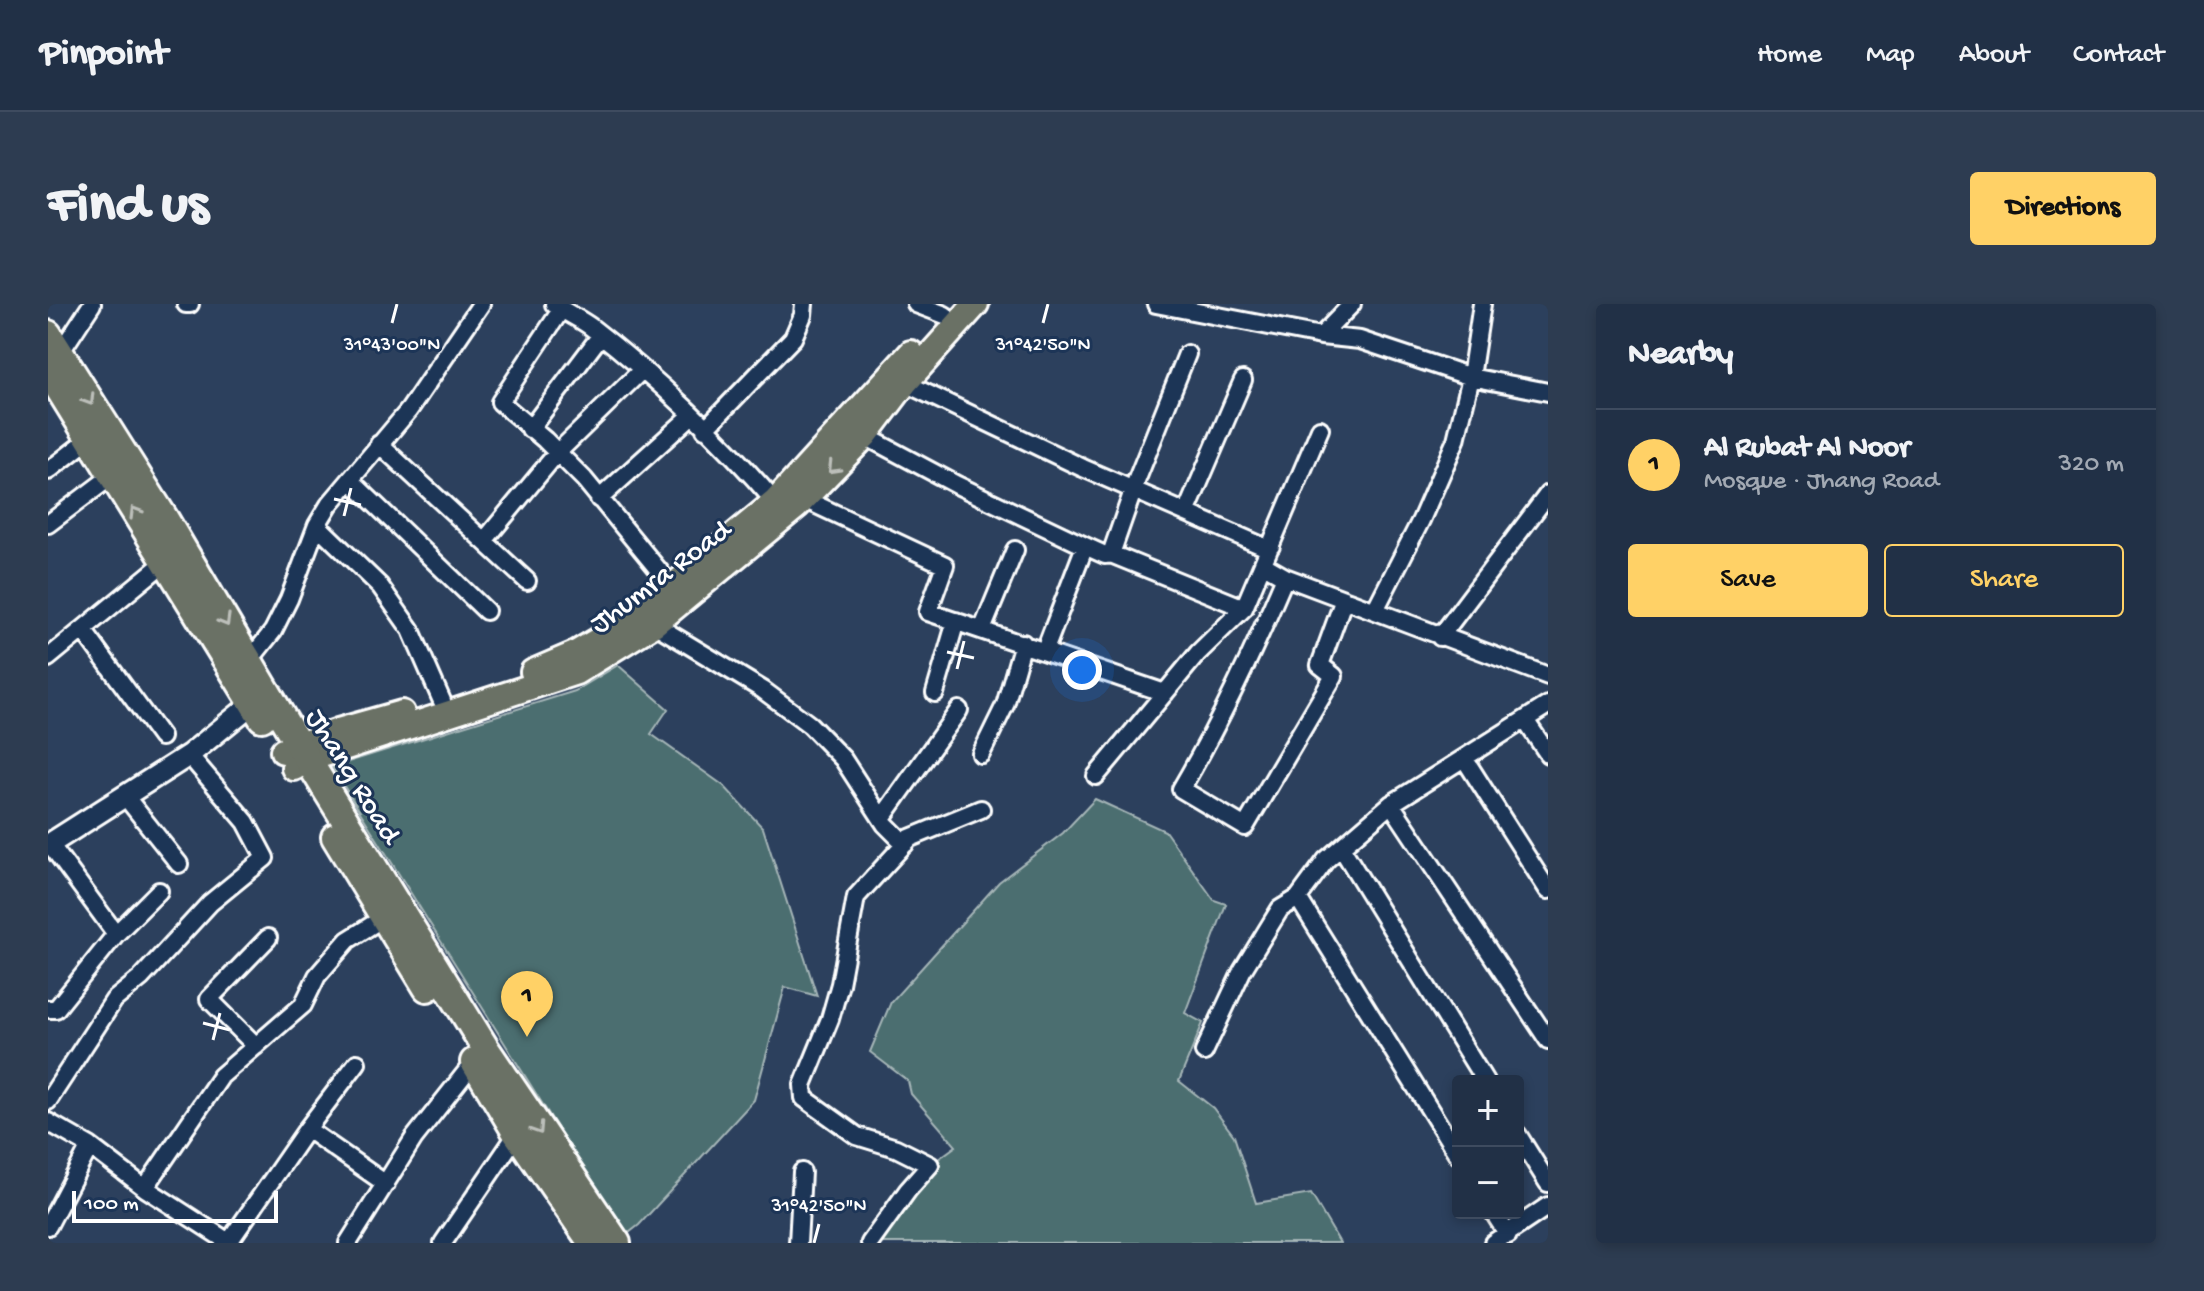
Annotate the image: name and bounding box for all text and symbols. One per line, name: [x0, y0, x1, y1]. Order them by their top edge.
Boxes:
text: Pinpoint: [40, 33, 168, 77]
text: Home: [1757, 39, 1822, 72]
text: Map: [1866, 39, 1915, 72]
text: About: [1959, 39, 2029, 72]
text: Contact: [2073, 39, 2164, 72]
button: Directions: [1970, 172, 2156, 245]
text: Find us: [48, 175, 208, 241]
text: 31°43'00"N: [343, 335, 440, 358]
text: 31°42'50"N: [994, 335, 1091, 358]
text: Nearby: [1628, 336, 1733, 376]
one-way arrow: [80, 391, 95, 406]
text: Al Rubat Al Noor: [1704, 432, 1910, 467]
text: 1: [1649, 450, 1659, 481]
text: 320 m: [2058, 450, 2124, 481]
one-way arrow: [828, 459, 843, 473]
text: Mosque · Jhang Road: [1704, 467, 1939, 498]
one-way arrow: [129, 506, 145, 521]
street label: Jhumra Road: [584, 513, 741, 643]
button: Save: [1628, 544, 1868, 617]
button: Share: [1884, 544, 2124, 617]
one-way arrow: [215, 612, 231, 627]
your location: [1062, 650, 1102, 690]
street label: Jhang Road: [296, 703, 408, 853]
pin: 1: [501, 971, 553, 1037]
map controls: [1452, 1075, 1524, 1219]
button: +: [1452, 1075, 1524, 1147]
one-way arrow: [528, 1120, 543, 1134]
button: −: [1452, 1147, 1524, 1219]
scale bar: [72, 1187, 278, 1223]
text: 100 m: [84, 1192, 139, 1218]
text: 31°42'50"N: [770, 1196, 867, 1219]

